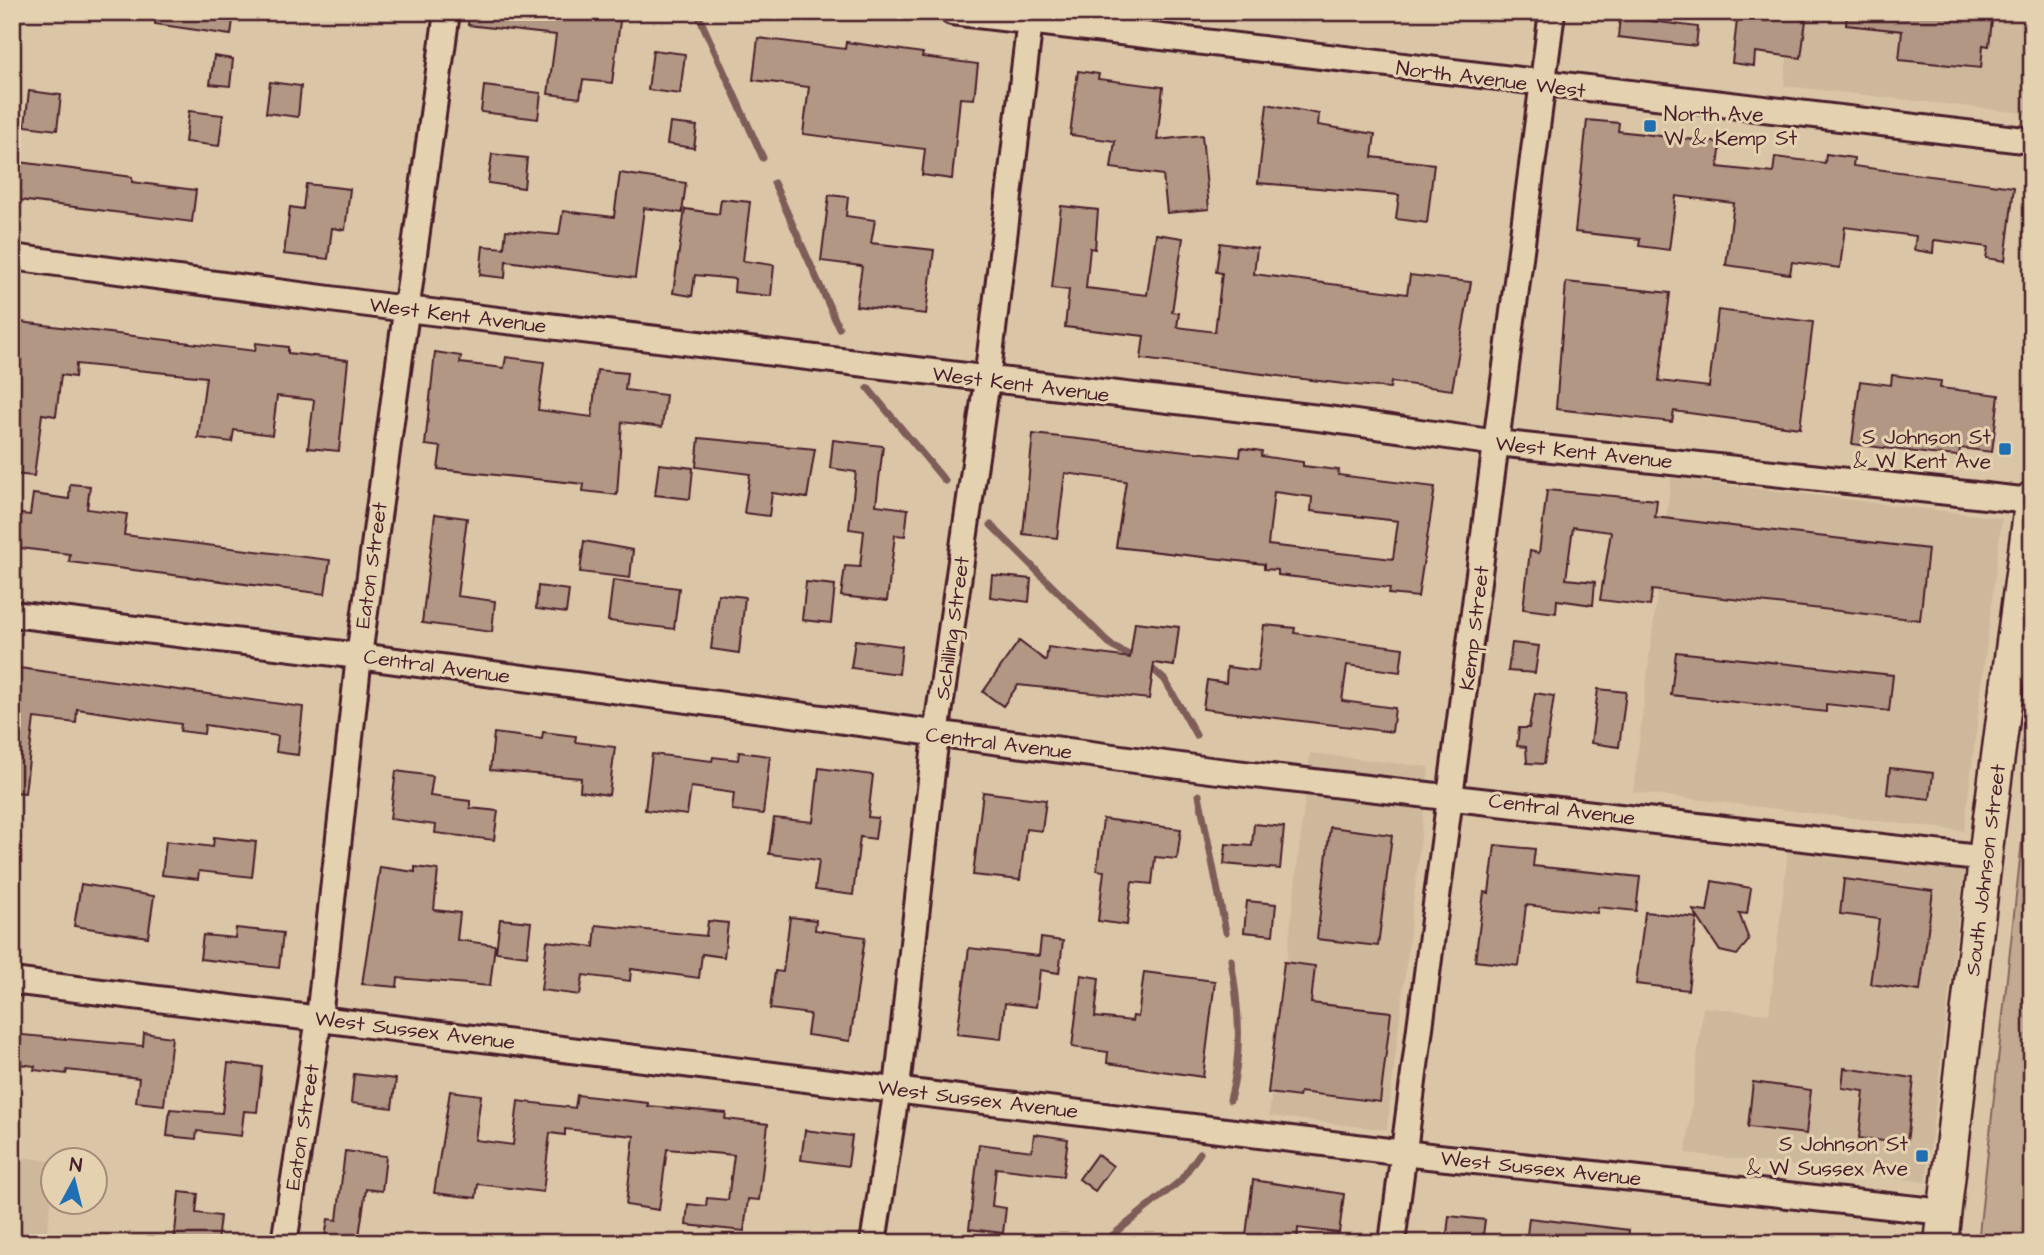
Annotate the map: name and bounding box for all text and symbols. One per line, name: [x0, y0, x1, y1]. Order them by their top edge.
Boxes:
street label: North Avenue West: [1395, 53, 1588, 106]
place label: North Ave W & Kemp St: [1664, 100, 1798, 154]
marker: North Ave W & Kemp St: [1642, 118, 1658, 134]
street label: West Kent Avenue: [368, 290, 548, 341]
street label: West Kent Avenue: [931, 359, 1111, 410]
place label: S Johnson St & W Kent Ave: [1853, 423, 1991, 476]
street label: West Kent Avenue: [1494, 429, 1674, 476]
marker: S Johnson St & W Kent Ave: [1997, 441, 2013, 457]
street label: Eaton Street: [348, 500, 395, 630]
street label: Schilling Street: [928, 554, 979, 702]
street label: Kemp Street: [1452, 564, 1498, 692]
street label: Central Avenue: [362, 642, 512, 691]
street label: Central Avenue: [924, 720, 1074, 767]
street label: South Johnson Street: [1958, 762, 2013, 978]
street label: Central Avenue: [1487, 786, 1637, 833]
street label: West Sussex Avenue: [313, 1004, 517, 1057]
street label: Eaton Street: [278, 1062, 327, 1192]
street label: West Sussex Avenue: [876, 1073, 1080, 1126]
place label: S Johnson St & W Sussex Ave: [1747, 1130, 1908, 1183]
street label: West Sussex Avenue: [1439, 1144, 1643, 1193]
north arrow: [38, 1146, 108, 1216]
marker: S Johnson St & W Sussex Ave: [1914, 1148, 1930, 1164]
text: N: [68, 1151, 84, 1180]

